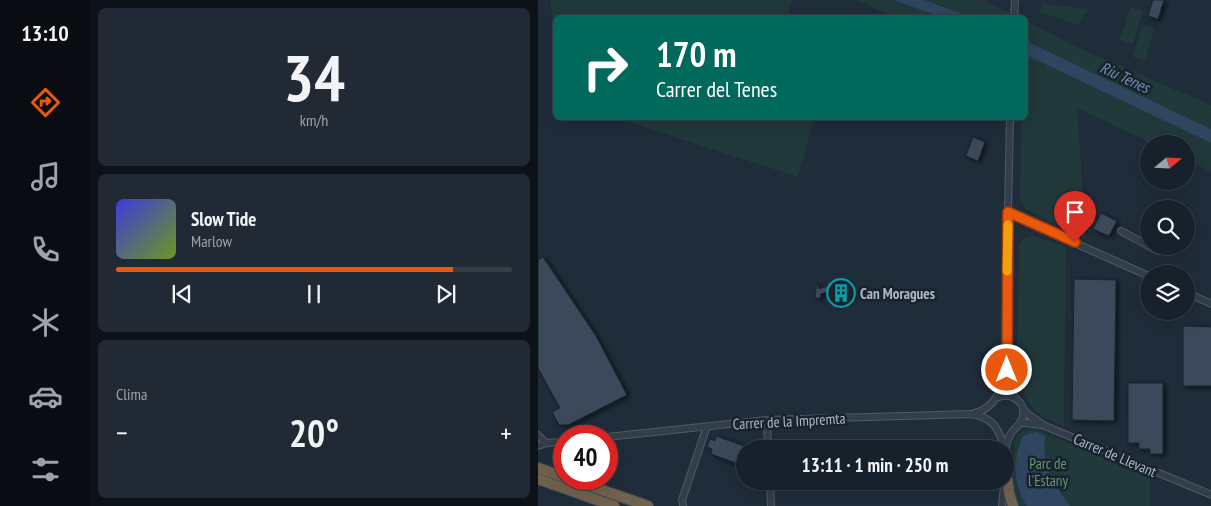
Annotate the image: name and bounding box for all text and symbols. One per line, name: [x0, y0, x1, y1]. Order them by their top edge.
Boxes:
text: 13:10: [21, 19, 69, 47]
text: 170 m: [656, 31, 737, 77]
text: 34: [283, 35, 345, 119]
icon: right: [573, 35, 638, 100]
water label: Riu Tenes: [1097, 57, 1154, 98]
text: Carrer del Tenes: [656, 75, 777, 103]
icon: directions: [28, 85, 63, 120]
text: km/h: [300, 110, 328, 130]
north arrow: [1140, 135, 1196, 190]
map controls: [1140, 135, 1195, 320]
icon: music: [28, 159, 63, 194]
pin: [1054, 191, 1096, 242]
icon: arrive: [1061, 198, 1089, 226]
button: search: [1140, 200, 1195, 255]
text: Slow Tide: [191, 207, 256, 231]
text: Marlow: [191, 231, 232, 251]
icon: phone: [28, 232, 63, 267]
button: layers: [1140, 265, 1195, 320]
building icon: Can Moragues: [826, 278, 856, 308]
icon: previous: [168, 280, 196, 308]
icon: pause: [300, 280, 328, 308]
icon: next: [432, 280, 460, 308]
place label: Can Moragues: [860, 284, 935, 303]
icon: climate: [28, 305, 63, 340]
position arrow: [980, 343, 1032, 395]
icon: car: [28, 379, 63, 414]
text: Clima: [116, 384, 147, 404]
text: 20°: [289, 408, 339, 457]
street label: Carrer de la Impremta: [732, 409, 846, 433]
text: −: [116, 414, 128, 451]
text: +: [500, 414, 512, 451]
speed limit sign: 40: [553, 425, 618, 490]
street label: Carrer de Llevant: [1071, 429, 1159, 481]
icon: filters: [28, 452, 63, 487]
text: 13:11 · 1 min · 250 m: [802, 453, 948, 477]
park label: Parc de l'Estany: [1028, 454, 1068, 490]

